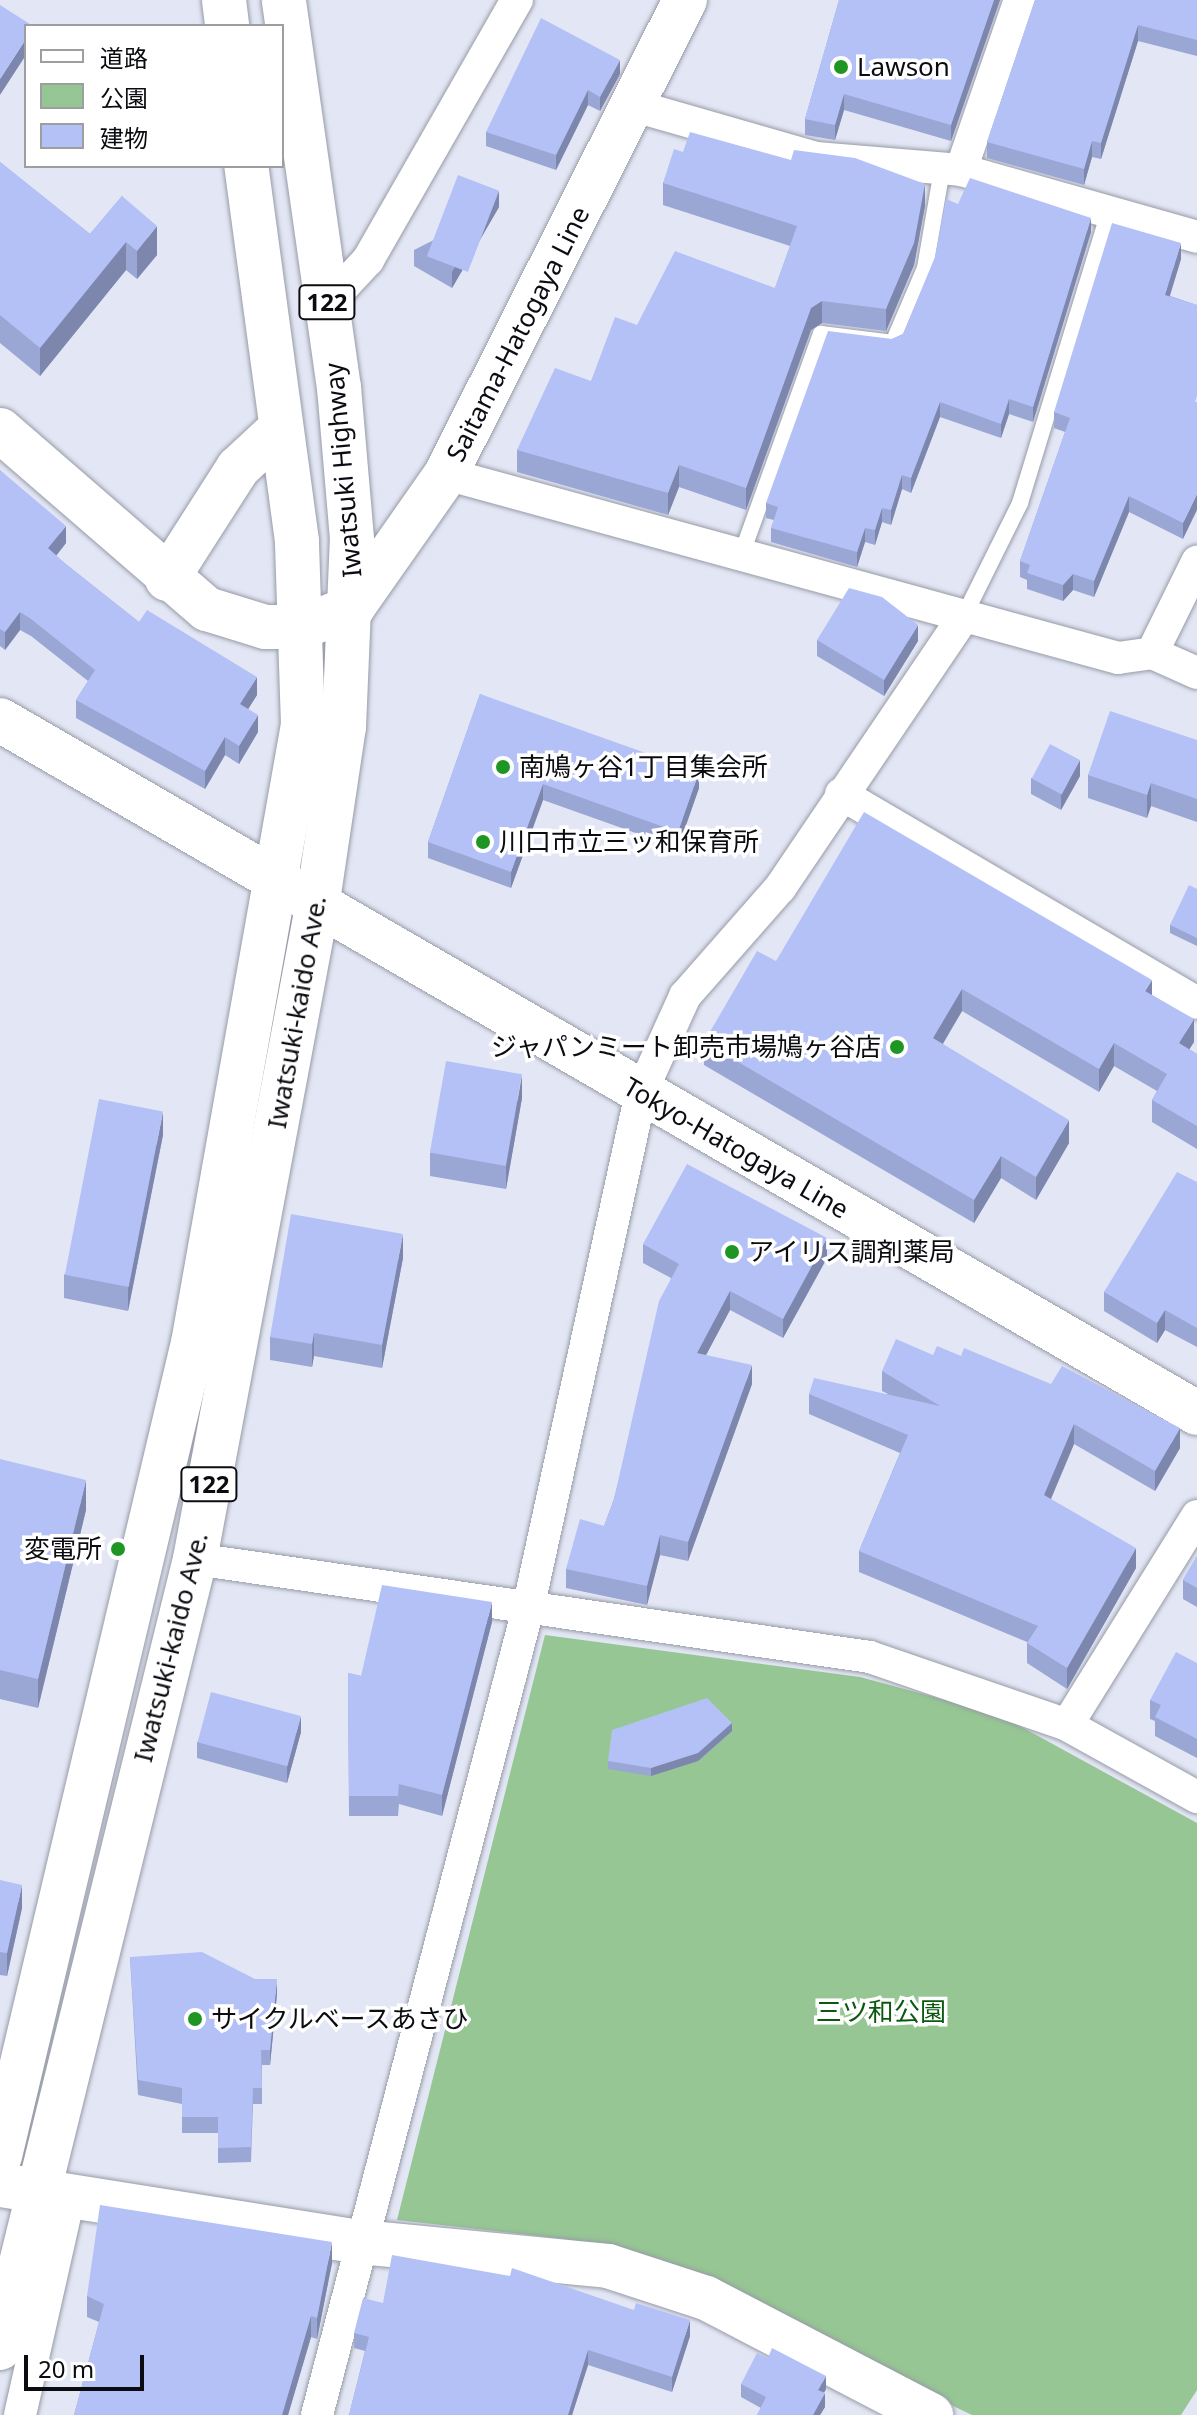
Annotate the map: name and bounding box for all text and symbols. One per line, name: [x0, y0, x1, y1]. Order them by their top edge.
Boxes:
legend: [24, 24, 284, 168]
text: 道路: [100, 41, 148, 74]
place label: Lawson: [857, 51, 950, 83]
marker: Lawson: [832, 58, 850, 76]
text: 公園: [100, 81, 148, 114]
text: 建物: [100, 121, 148, 154]
street label: Saitama-Hatogaya Line: [440, 201, 596, 467]
road number: 122: [297, 282, 357, 322]
street label: Iwatsuki Highway: [318, 361, 368, 579]
place label: 南鳩ヶ谷1丁目集会所: [519, 751, 768, 783]
marker: 南鳩ヶ谷1丁目集会所: [494, 758, 512, 776]
place label: 川口市立三ッ和保育所: [499, 826, 759, 858]
marker: 川口市立三ッ和保育所: [474, 833, 492, 851]
street label: Iwatsuki-kaido Ave.: [261, 893, 333, 1131]
place label: ジャパンミート卸売市場鳩ヶ谷店: [491, 1031, 881, 1063]
marker: ジャパンミート卸売市場鳩ヶ谷店: [888, 1038, 906, 1056]
street label: Tokyo-Hatogaya Line: [618, 1071, 854, 1225]
place label: アイリス調剤薬局: [748, 1236, 956, 1268]
marker: アイリス調剤薬局: [723, 1243, 741, 1261]
road number: 122: [179, 1464, 239, 1504]
street label: Iwatsuki-kaido Ave.: [127, 1529, 215, 1765]
place label: 変電所: [24, 1533, 102, 1565]
marker: 変電所: [109, 1540, 127, 1558]
park label: 三ツ和公園: [816, 1996, 946, 2028]
place label: サイクルベースあさひ: [211, 2003, 471, 2035]
marker: サイクルベースあさひ: [186, 2010, 204, 2028]
scale bar: [28, 2339, 148, 2389]
text: 20 m: [38, 2352, 94, 2385]

